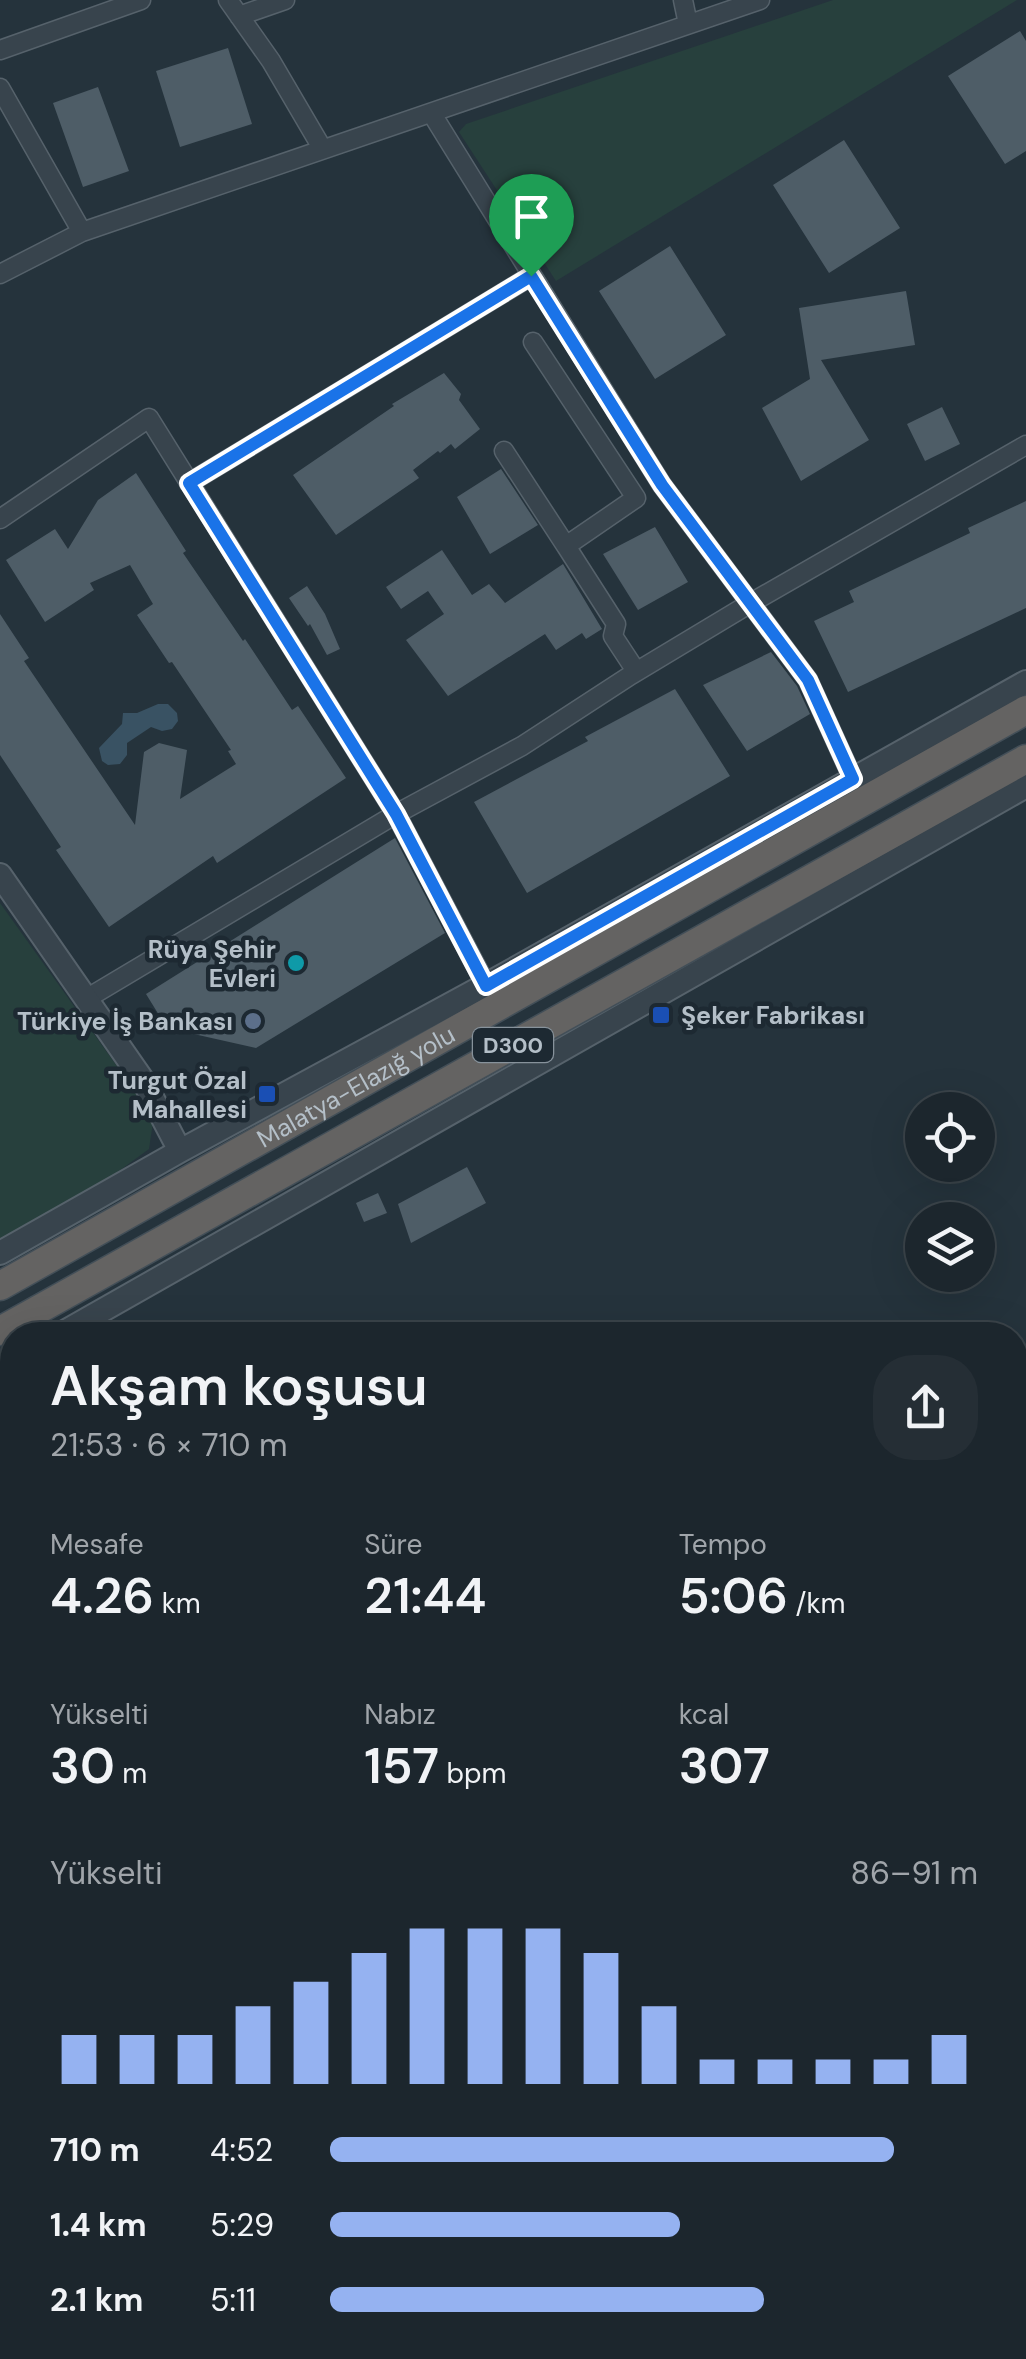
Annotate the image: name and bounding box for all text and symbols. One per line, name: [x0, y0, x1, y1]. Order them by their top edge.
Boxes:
pin: [489, 174, 574, 277]
icon: arrive: [504, 189, 559, 244]
place label: Rüya Şehir Evleri: [148, 933, 276, 995]
marker: Rüya Şehir Evleri: [285, 952, 307, 974]
place label: Şeker Fabrikası: [681, 999, 865, 1032]
marker: Şeker Fabrikası: [650, 1004, 672, 1026]
place label: Türkiye İş Bankası: [17, 1005, 233, 1038]
marker: Türkiye İş Bankası: [242, 1010, 264, 1032]
street label: Malatya-Elazığ yolu: [251, 1018, 461, 1155]
road number: D300: [473, 1028, 553, 1062]
place label: Turgut Özal Mahallesi: [108, 1064, 247, 1126]
marker: Turgut Özal Mahallesi: [256, 1083, 278, 1105]
map controls: [905, 1092, 995, 1292]
button: locate: [905, 1092, 995, 1182]
button: layers: [905, 1202, 995, 1292]
text: Akşam koşusu: [50, 1350, 428, 1422]
button: share: [873, 1355, 978, 1460]
text: 21:53 · 6 × 710 m: [50, 1424, 288, 1466]
text: Mesafe: [50, 1526, 144, 1563]
text: Süre: [364, 1526, 422, 1563]
text: Tempo: [679, 1526, 767, 1563]
text: 4.26: [50, 1563, 154, 1629]
text: 21:44: [364, 1563, 486, 1629]
text: 5:06: [679, 1563, 788, 1629]
text: km: [154, 1585, 201, 1622]
text: /km: [788, 1585, 846, 1622]
text: Yükselti: [50, 1696, 148, 1733]
text: Nabız: [364, 1696, 436, 1733]
text: kcal: [679, 1696, 729, 1733]
text: 30: [50, 1733, 115, 1799]
text: 157: [364, 1733, 439, 1799]
text: 307: [679, 1733, 770, 1799]
text: m: [115, 1755, 147, 1792]
text: bpm: [439, 1755, 506, 1792]
text: Yükselti: [50, 1852, 162, 1894]
text: 86–91 m: [850, 1852, 978, 1894]
text: 710 m: [50, 2129, 140, 2171]
text: 4:52: [210, 2129, 273, 2171]
text: 1.4 km: [50, 2204, 147, 2246]
text: 5:29: [210, 2204, 274, 2246]
text: 2.1 km: [50, 2279, 143, 2321]
text: 5:11: [210, 2279, 256, 2321]

